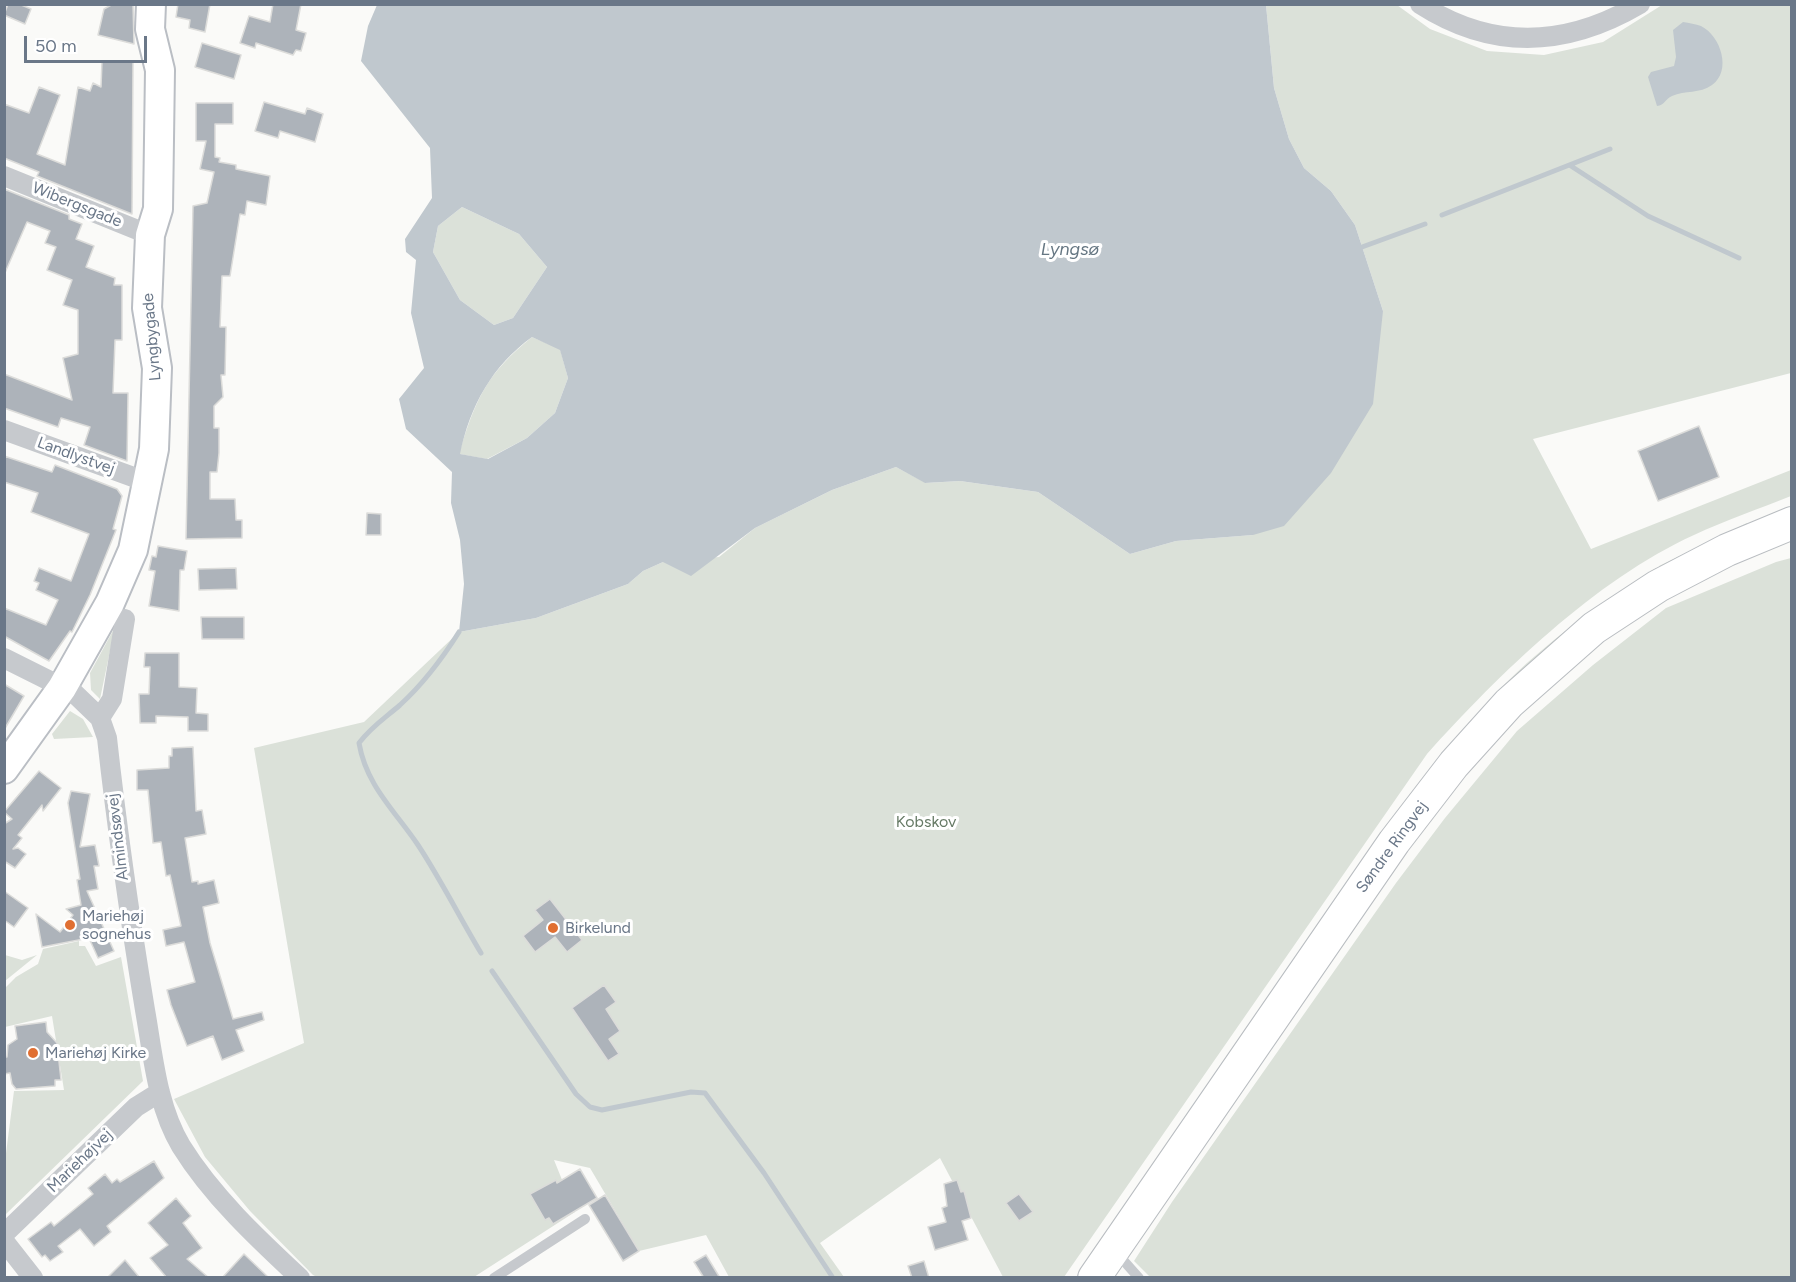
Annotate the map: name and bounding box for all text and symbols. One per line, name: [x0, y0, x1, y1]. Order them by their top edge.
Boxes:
scale bar: [27, 24, 150, 62]
text: 50 m: [35, 35, 77, 57]
street label: Wibergsgade: [29, 178, 125, 232]
water label: Lyngsø: [1041, 239, 1099, 261]
street label: Lyngbygade: [139, 292, 165, 382]
street label: Landlystvej: [34, 433, 118, 479]
street label: Almindsøvej: [103, 792, 133, 882]
street label: Søndre Ringvej: [1352, 797, 1432, 897]
park label: Kobskov: [896, 812, 956, 832]
place label: Mariehøj sognehus: [82, 906, 151, 944]
marker: Mariehøj sognehus: [63, 918, 77, 932]
place label: Birkelund: [565, 918, 631, 938]
marker: Birkelund: [546, 921, 560, 935]
place label: Mariehøj Kirke: [45, 1043, 146, 1063]
marker: Mariehøj Kirke: [26, 1046, 40, 1060]
street label: Mariehøjvej: [43, 1125, 117, 1197]

